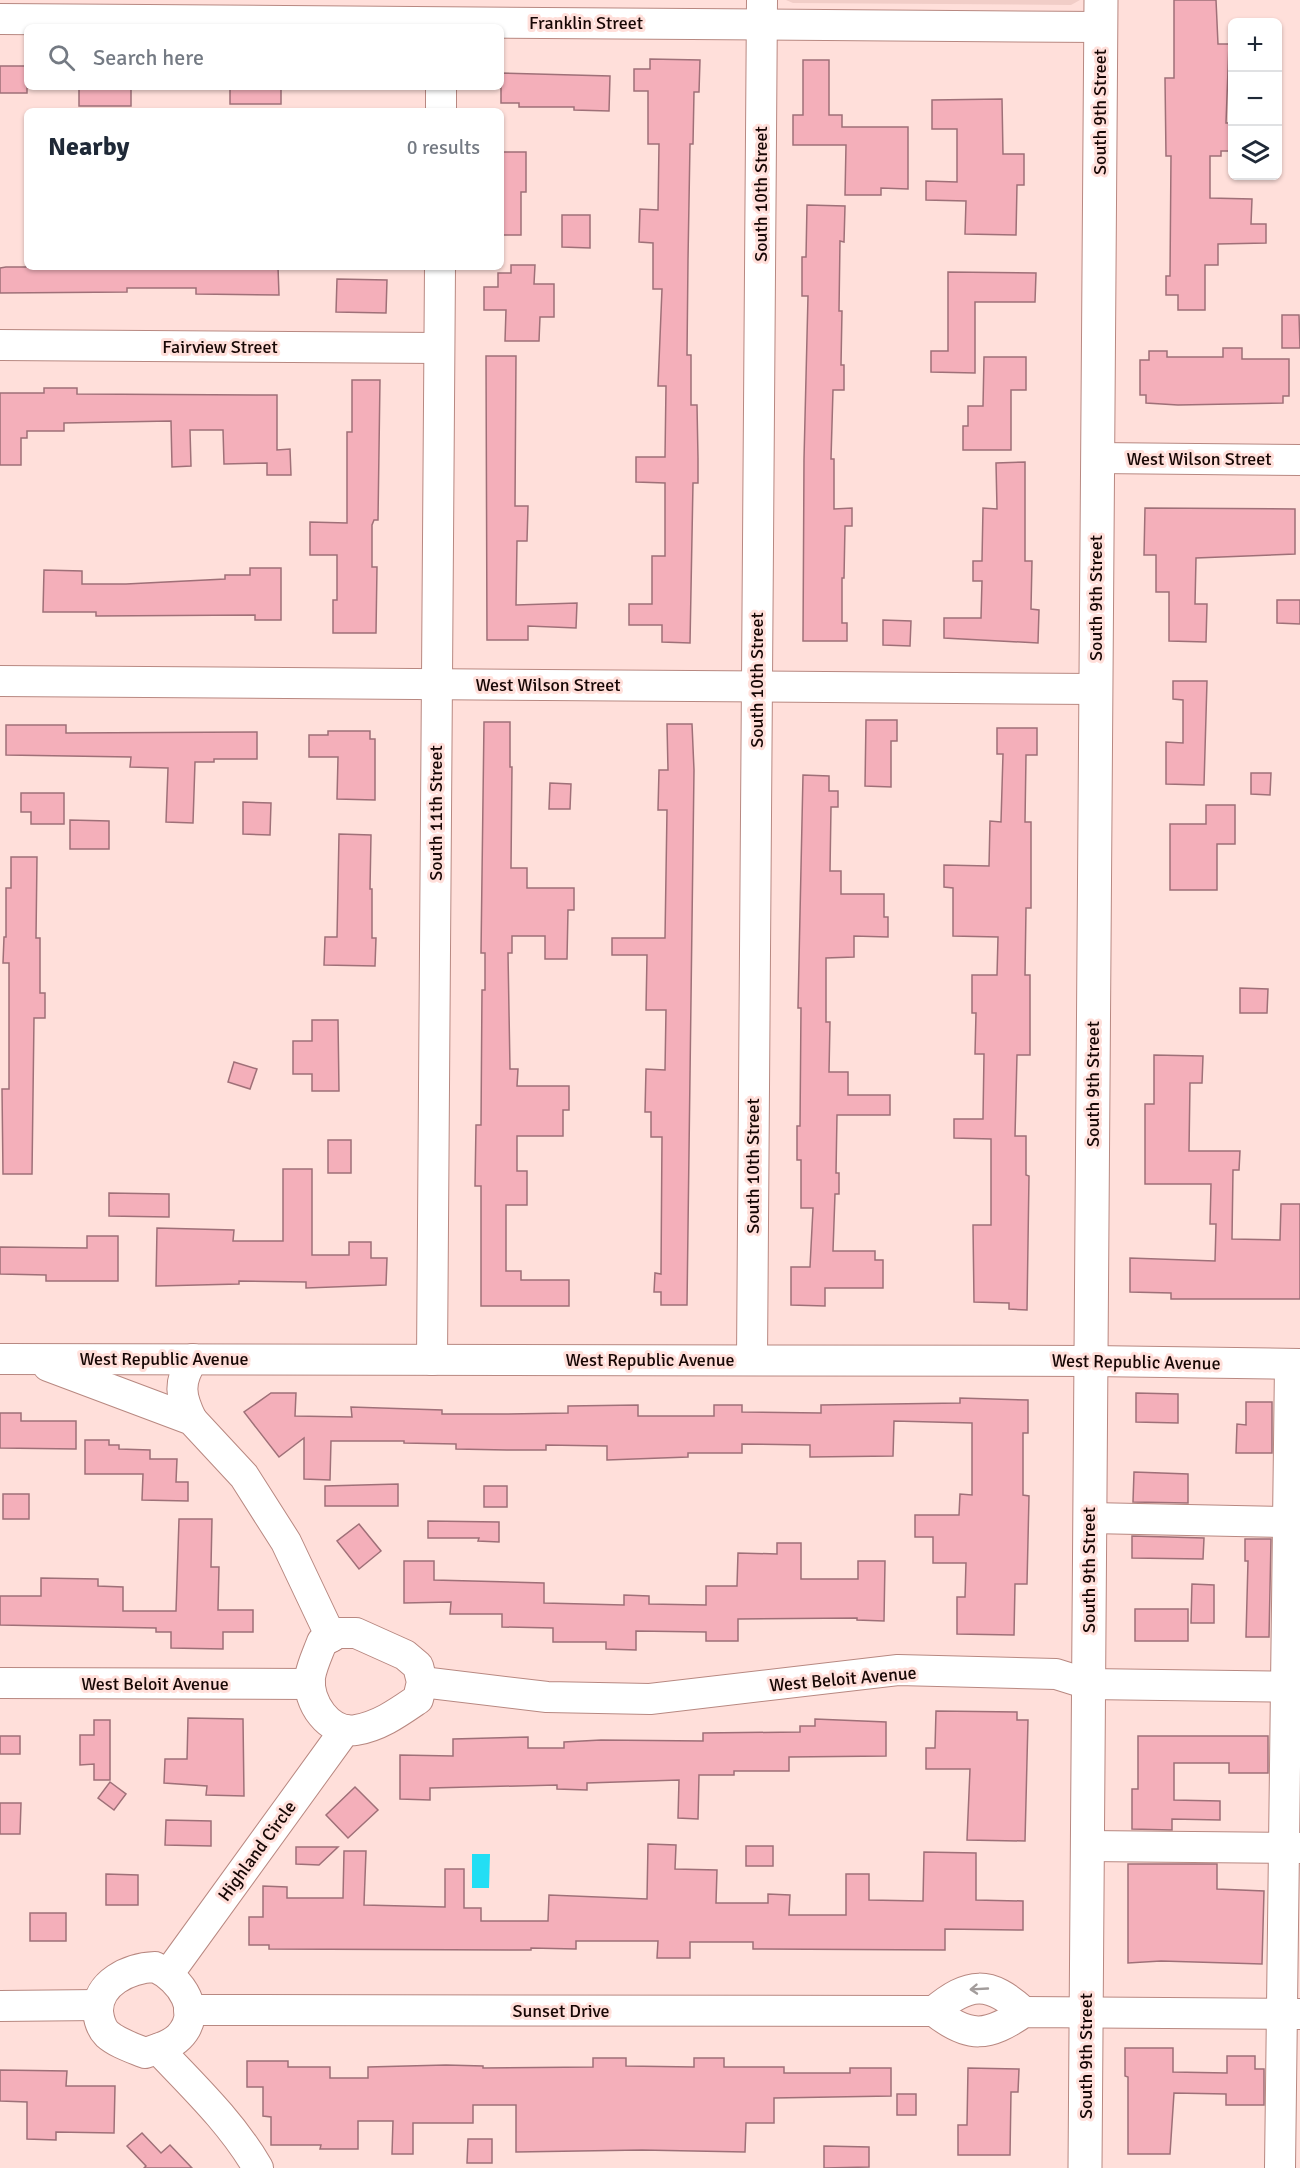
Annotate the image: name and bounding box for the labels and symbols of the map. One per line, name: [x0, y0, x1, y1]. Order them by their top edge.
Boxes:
street label: Franklin Street: [529, 12, 643, 34]
street label: South 9th Street: [1089, 49, 1111, 175]
street label: South 10th Street: [750, 126, 772, 262]
street label: Fairview Street: [162, 336, 278, 358]
street label: West Wilson Street: [1126, 448, 1272, 470]
street label: South 9th Street: [1085, 535, 1107, 661]
street label: South 10th Street: [746, 612, 768, 748]
street label: West Wilson Street: [475, 674, 621, 696]
street label: South 11th Street: [425, 745, 447, 881]
street label: South 9th Street: [1082, 1021, 1104, 1147]
street label: South 10th Street: [742, 1098, 764, 1234]
street label: West Republic Avenue: [79, 1348, 249, 1370]
street label: West Republic Avenue: [565, 1349, 735, 1371]
street label: West Republic Avenue: [1051, 1350, 1221, 1374]
street label: South 9th Street: [1078, 1507, 1100, 1633]
street label: West Beloit Avenue: [769, 1662, 917, 1696]
street label: West Beloit Avenue: [81, 1673, 229, 1695]
street label: Highland Circle: [213, 1797, 301, 1905]
one-way arrow: [970, 1984, 990, 1995]
street label: South 9th Street: [1075, 1993, 1097, 2119]
street label: Sunset Drive: [512, 2000, 610, 2022]

